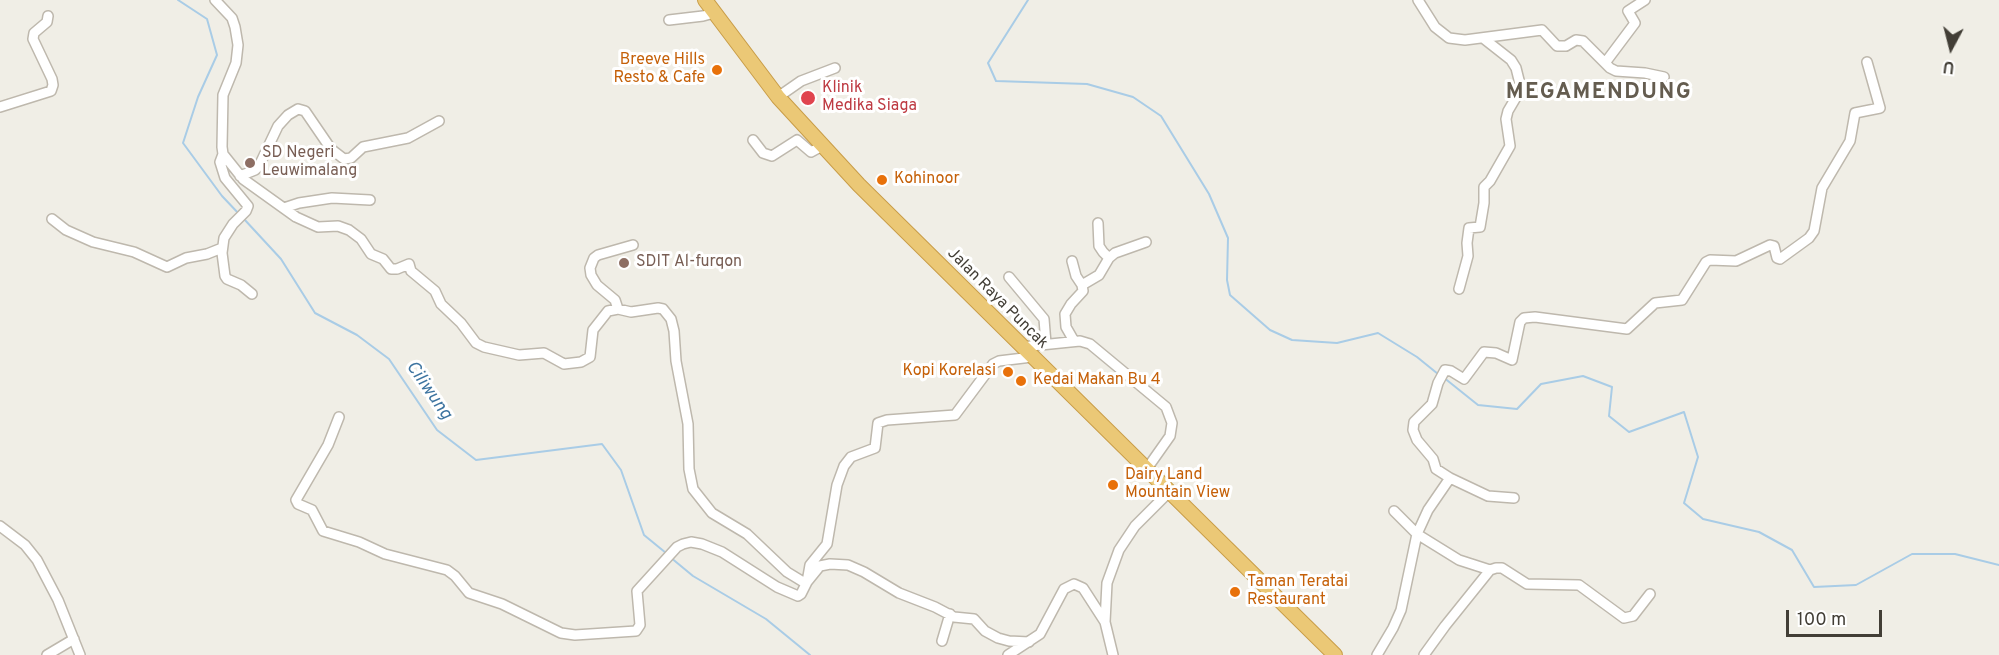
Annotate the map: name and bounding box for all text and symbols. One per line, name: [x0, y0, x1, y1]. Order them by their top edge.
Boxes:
north arrow: [1921, 18, 1981, 78]
place label: Breeve Hills Resto & Cafe: [613, 51, 705, 89]
text: U: [1942, 55, 1956, 76]
marker: Breeve Hills Resto & Cafe: [710, 63, 724, 77]
place label: Klinik Medika Siaga: [822, 79, 917, 117]
district label: MEGAMENDUNG: [1506, 81, 1692, 107]
marker: Klinik Medika Siaga: [799, 89, 817, 107]
place label: SD Negeri Leuwimalang: [262, 144, 357, 182]
marker: SD Negeri Leuwimalang: [243, 156, 257, 170]
place label: Kohinoor: [894, 170, 960, 190]
marker: Kohinoor: [875, 173, 889, 187]
street label: Jalan Raya Puncak: [943, 245, 1051, 353]
place label: SDIT Al-furqon: [636, 253, 742, 273]
marker: SDIT Al-furqon: [617, 256, 631, 270]
water label: Ciliwung: [400, 358, 456, 424]
place label: Kopi Korelasi: [903, 362, 996, 382]
marker: Kopi Korelasi: [1001, 365, 1015, 379]
place label: Kedai Makan Bu 4: [1033, 371, 1161, 391]
marker: Kedai Makan Bu 4: [1014, 374, 1028, 388]
place label: Dairy Land Mountain View: [1125, 466, 1230, 504]
marker: Dairy Land Mountain View: [1106, 478, 1120, 492]
place label: Taman Teratai Restaurant: [1247, 573, 1348, 611]
marker: Taman Teratai Restaurant: [1228, 585, 1242, 599]
scale bar: [1789, 598, 1885, 636]
text: 100 m: [1797, 609, 1846, 632]

